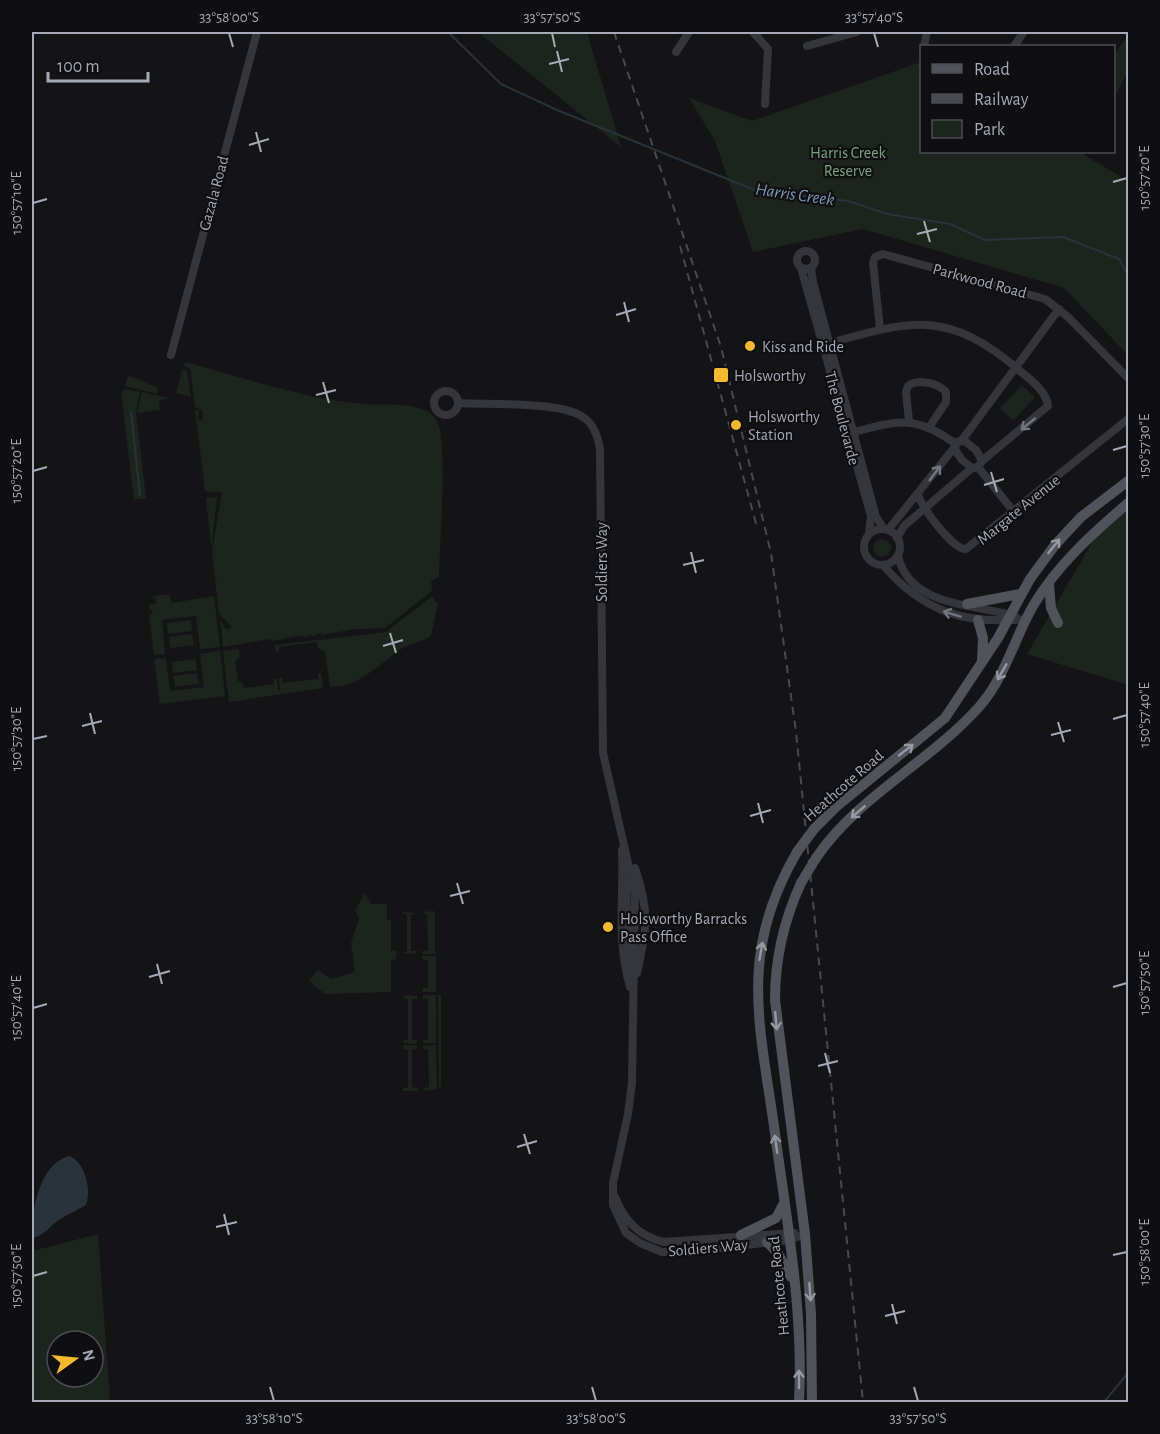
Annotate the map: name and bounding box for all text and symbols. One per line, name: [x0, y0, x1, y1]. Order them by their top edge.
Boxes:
text: 33°58'00"S: [199, 10, 259, 25]
text: 33°57'50"S: [523, 10, 581, 25]
text: 33°57'40"S: [845, 10, 903, 25]
scale bar: [48, 45, 148, 83]
legend: [920, 45, 1115, 153]
text: 100 m: [57, 58, 100, 76]
text: Road: [974, 61, 1010, 79]
text: Railway: [974, 91, 1029, 109]
text: Park: [974, 121, 1006, 139]
park label: Harris Creek Reserve: [810, 145, 887, 179]
text: 150°57'20"E: [1137, 146, 1152, 210]
street label: Gazala Road: [196, 154, 232, 232]
text: 150°57'10"E: [9, 171, 24, 235]
water label: Harris Creek: [754, 181, 836, 209]
street label: Parkwood Road: [931, 261, 1028, 301]
marker: Kiss and Ride: [743, 339, 757, 353]
place label: Kiss and Ride: [762, 339, 844, 355]
marker: Holsworthy: [712, 366, 730, 384]
place label: Holsworthy: [734, 368, 806, 385]
street label: The Boulevarde: [822, 370, 862, 467]
place label: Holsworthy Station: [748, 409, 820, 443]
text: 150°57'30"E: [1137, 414, 1152, 478]
one-way arrow: [1021, 417, 1036, 431]
marker: Holsworthy Station: [729, 418, 743, 432]
text: 150°57'20"E: [9, 439, 24, 503]
one-way arrow: [928, 465, 941, 481]
street label: Margate Avenue: [974, 472, 1063, 548]
street label: Soldiers Way: [594, 522, 611, 602]
one-way arrow: [1047, 539, 1060, 555]
one-way arrow: [943, 608, 962, 619]
one-way arrow: [996, 663, 1007, 681]
text: 150°57'40"E: [1137, 682, 1152, 748]
text: 150°57'30"E: [9, 707, 24, 771]
one-way arrow: [898, 744, 914, 757]
street label: Heathcote Road: [801, 747, 886, 824]
one-way arrow: [851, 805, 866, 819]
place label: Holsworthy Barracks Pass Office: [620, 911, 747, 945]
marker: Holsworthy Barracks Pass Office: [601, 920, 615, 934]
one-way arrow: [755, 942, 766, 961]
text: 150°57'50"E: [1137, 951, 1152, 1015]
text: 150°57'40"E: [9, 975, 24, 1041]
one-way arrow: [771, 1011, 782, 1031]
one-way arrow: [771, 1135, 782, 1155]
text: 150°58'00"E: [1137, 1219, 1152, 1285]
street label: Heathcote Road: [766, 1236, 792, 1336]
street label: Soldiers Way: [668, 1237, 749, 1260]
text: 150°57'50"E: [9, 1244, 24, 1308]
one-way arrow: [804, 1282, 815, 1302]
north arrow: [45, 1329, 105, 1389]
text: N: [79, 1348, 98, 1363]
one-way arrow: [793, 1370, 805, 1390]
text: 33°58'10"S: [246, 1411, 303, 1426]
text: 33°58'00"S: [566, 1411, 626, 1426]
text: 33°57'50"S: [889, 1411, 947, 1426]

